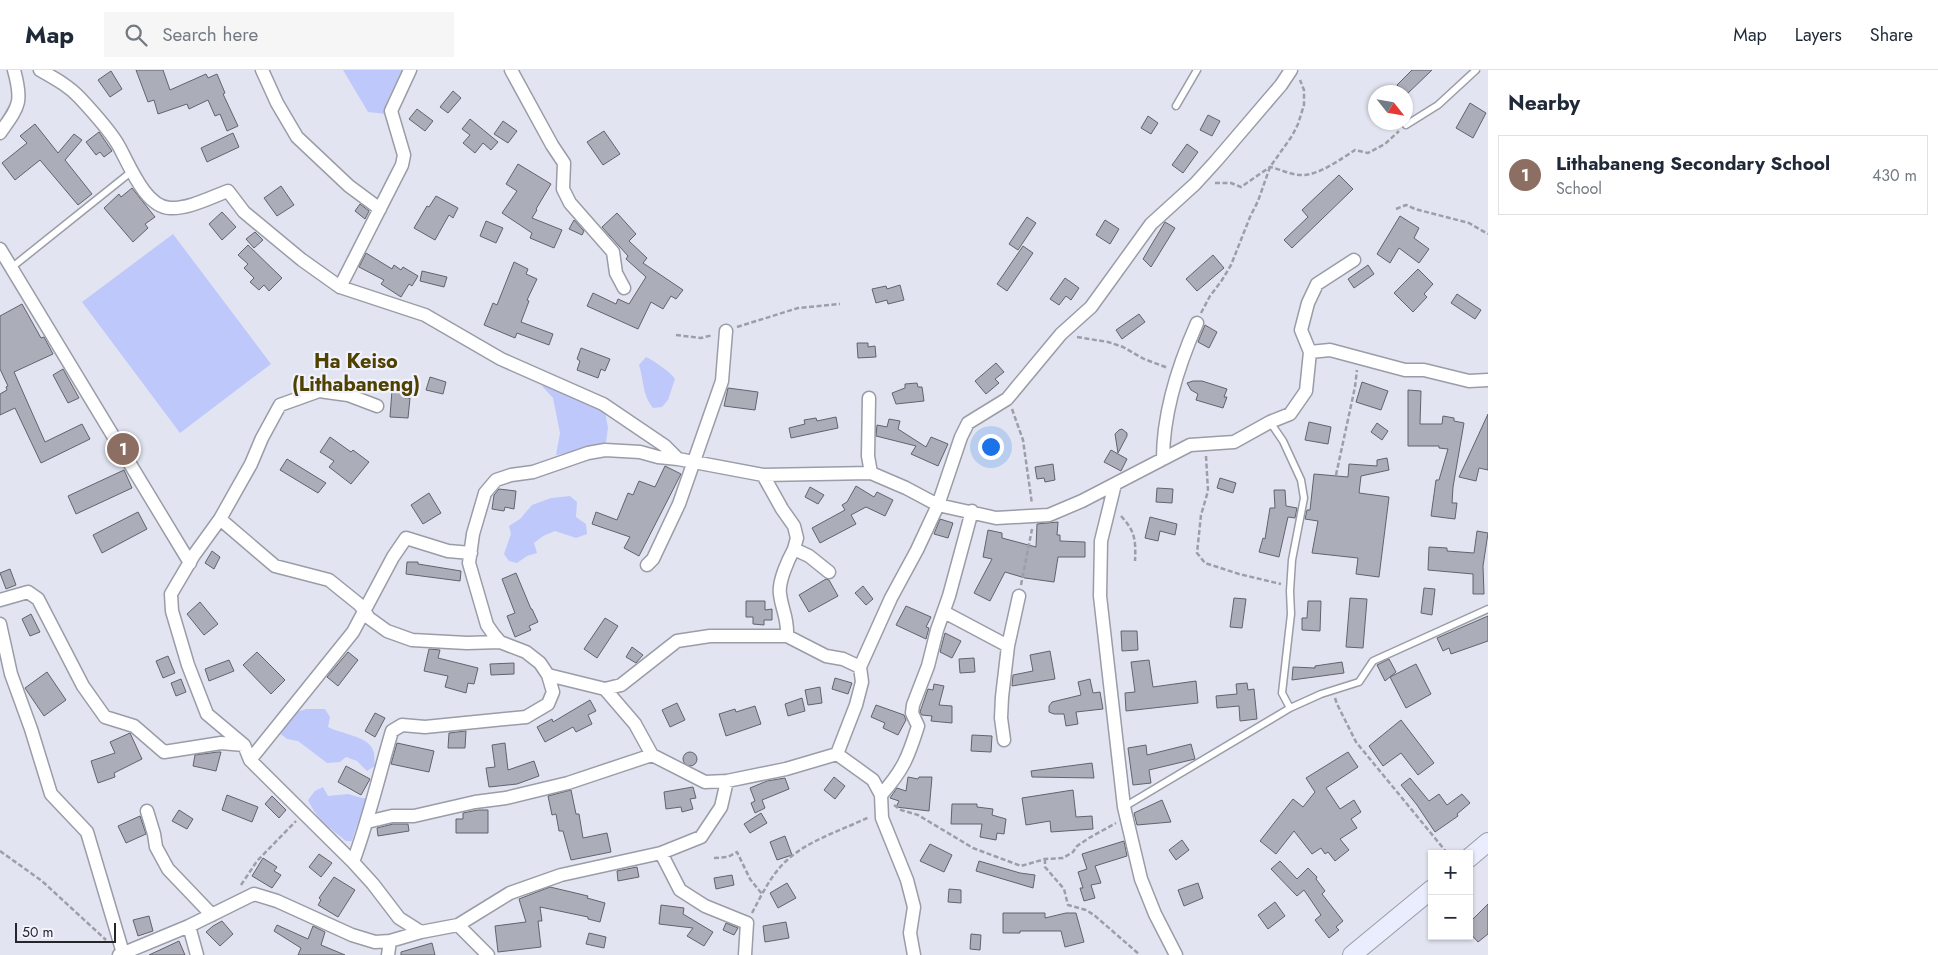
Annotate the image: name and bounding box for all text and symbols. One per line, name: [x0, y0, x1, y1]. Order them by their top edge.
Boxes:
search box: [104, 12, 454, 57]
text: Map: [25, 17, 74, 52]
icon: search: [122, 21, 150, 49]
text: Search here: [162, 21, 258, 48]
text: Map: [1733, 22, 1767, 48]
text: Layers: [1795, 22, 1842, 48]
text: Share: [1870, 22, 1913, 48]
north arrow: [1368, 85, 1413, 130]
text: Nearby: [1508, 88, 1580, 118]
text: Lithabaneng Secondary School: [1556, 150, 1830, 177]
text: 1: [1521, 164, 1529, 187]
text: 430 m: [1872, 164, 1917, 187]
text: School: [1556, 177, 1602, 200]
district label: Ha Keiso (Lithabaneng): [292, 347, 420, 399]
pin: 1: [107, 430, 139, 468]
your location: [978, 434, 1004, 460]
map controls: [1428, 850, 1473, 940]
button: +: [1428, 850, 1473, 895]
button: −: [1428, 895, 1473, 940]
scale bar: [15, 920, 116, 943]
text: 50 m: [22, 922, 53, 942]

